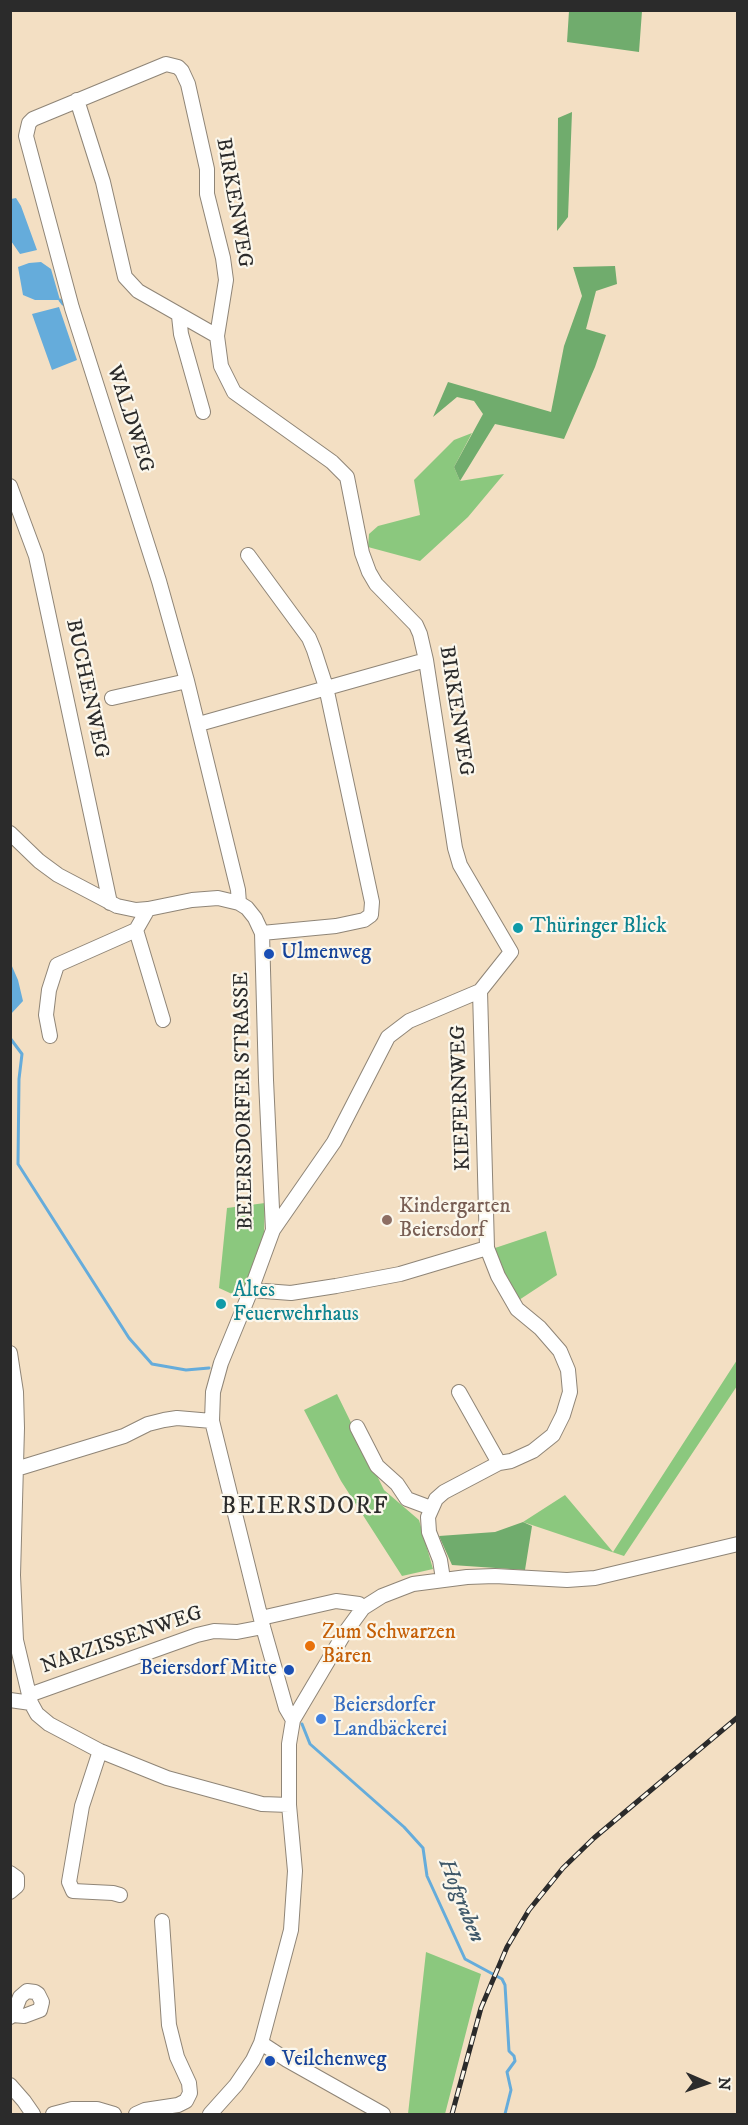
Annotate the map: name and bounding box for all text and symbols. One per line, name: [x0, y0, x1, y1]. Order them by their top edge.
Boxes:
street label: BIRKENWEG: [209, 136, 257, 270]
street label: WALDWEG: [100, 362, 158, 476]
street label: BUCHENWEG: [59, 617, 113, 761]
street label: BIRKENWEG: [432, 644, 478, 778]
place label: Thüringer Blick: [530, 915, 667, 941]
marker: Thüringer Blick: [511, 921, 525, 935]
place label: Ulmenweg: [281, 941, 371, 967]
marker: Ulmenweg: [262, 947, 276, 961]
street label: BEIERSDORFER STRASSE: [230, 972, 260, 1230]
street label: KIEFERNWEG: [447, 1025, 477, 1171]
place label: Kindergarten Beiersdorf: [399, 1195, 510, 1245]
marker: Kindergarten Beiersdorf: [380, 1213, 394, 1227]
place label: Altes Feuerwehrhaus: [233, 1279, 359, 1329]
marker: Altes Feuerwehrhaus: [214, 1297, 228, 1311]
district label: BEIERSDORF: [221, 1494, 389, 1522]
street label: NARZISSENWEG: [38, 1602, 206, 1680]
place label: Zum Schwarzen Bären: [322, 1621, 456, 1671]
marker: Zum Schwarzen Bären: [303, 1639, 317, 1653]
place label: Beiersdorf Mitte: [140, 1657, 277, 1683]
marker: Beiersdorf Mitte: [282, 1663, 296, 1677]
place label: Beiersdorfer Landbäckerei: [333, 1694, 447, 1744]
marker: Beiersdorfer Landbäckerei: [314, 1712, 328, 1726]
water label: Hofgraben: [431, 1855, 489, 1947]
place label: Veilchenweg: [282, 2048, 386, 2074]
north arrow: [676, 2053, 736, 2113]
marker: Veilchenweg: [263, 2054, 277, 2068]
text: N: [714, 2077, 734, 2091]

